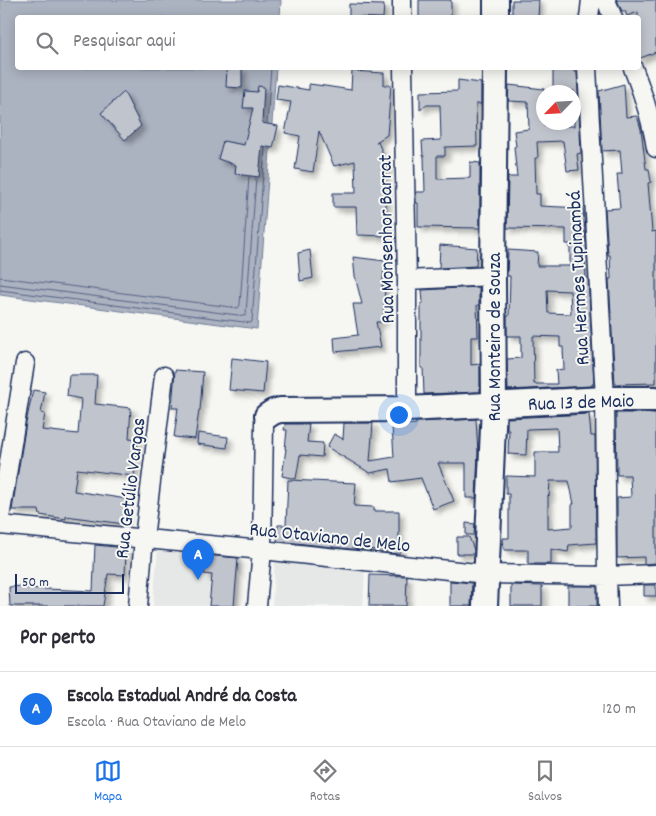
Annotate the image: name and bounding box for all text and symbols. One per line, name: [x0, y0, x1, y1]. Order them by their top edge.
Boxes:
search box: [15, 15, 641, 70]
icon: search: [33, 29, 61, 57]
text: Pesquisar aqui: [73, 29, 175, 56]
north arrow: [536, 85, 581, 130]
street label: Rua Monsenhor Barrat: [373, 154, 403, 324]
street label: Rua Hermes Tupinambá: [561, 190, 599, 366]
street label: Rua Monteiro de Souza: [482, 252, 510, 422]
street label: Rua 13 de Maio: [527, 388, 635, 420]
your location: [386, 402, 412, 428]
street label: Rua Getúlio Vargas: [109, 416, 155, 561]
street label: Rua Otaviano de Melo: [248, 517, 412, 561]
pin: A: [182, 539, 214, 580]
scale bar: [15, 571, 124, 594]
text: 50 m: [22, 573, 49, 593]
text: Por perto: [20, 624, 95, 654]
text: Escola Estadual André da Costa: [67, 684, 297, 711]
text: A: [32, 698, 40, 721]
text: 120 m: [602, 698, 636, 721]
text: Escola · Rua Otaviano de Melo: [67, 711, 246, 734]
tab: Mapa: [94, 757, 122, 807]
tab: Rotas: [310, 757, 340, 807]
tab: Salvos: [528, 757, 562, 807]

